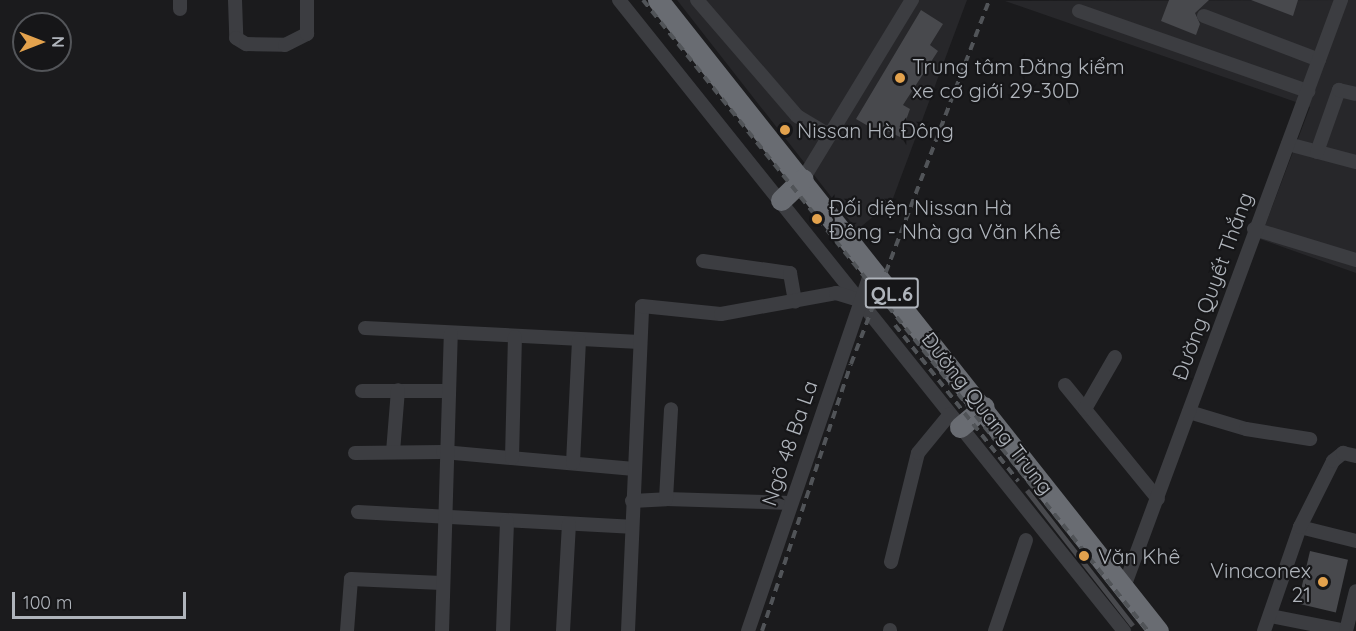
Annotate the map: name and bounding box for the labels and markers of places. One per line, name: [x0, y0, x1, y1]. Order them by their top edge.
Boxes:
place label: Trung tâm Đăng kiểm xe cơ giới 29-30D: [912, 53, 1125, 103]
marker: Trung tâm Đăng kiểm xe cơ giới 29-30D: [893, 71, 907, 85]
place label: Nissan Hà Đông: [797, 117, 954, 143]
marker: Nissan Hà Đông: [778, 123, 792, 137]
place label: Đối diện Nissan Hà Đông - Nhà ga Văn Khê: [829, 194, 1061, 244]
marker: Đối diện Nissan Hà Đông - Nhà ga Văn Khê: [810, 212, 824, 226]
place label: Văn Khê: [1098, 543, 1180, 569]
marker: Văn Khê: [1075, 547, 1093, 565]
place label: Vinaconex 21: [1210, 557, 1311, 607]
marker: Vinaconex 21: [1316, 575, 1330, 589]

